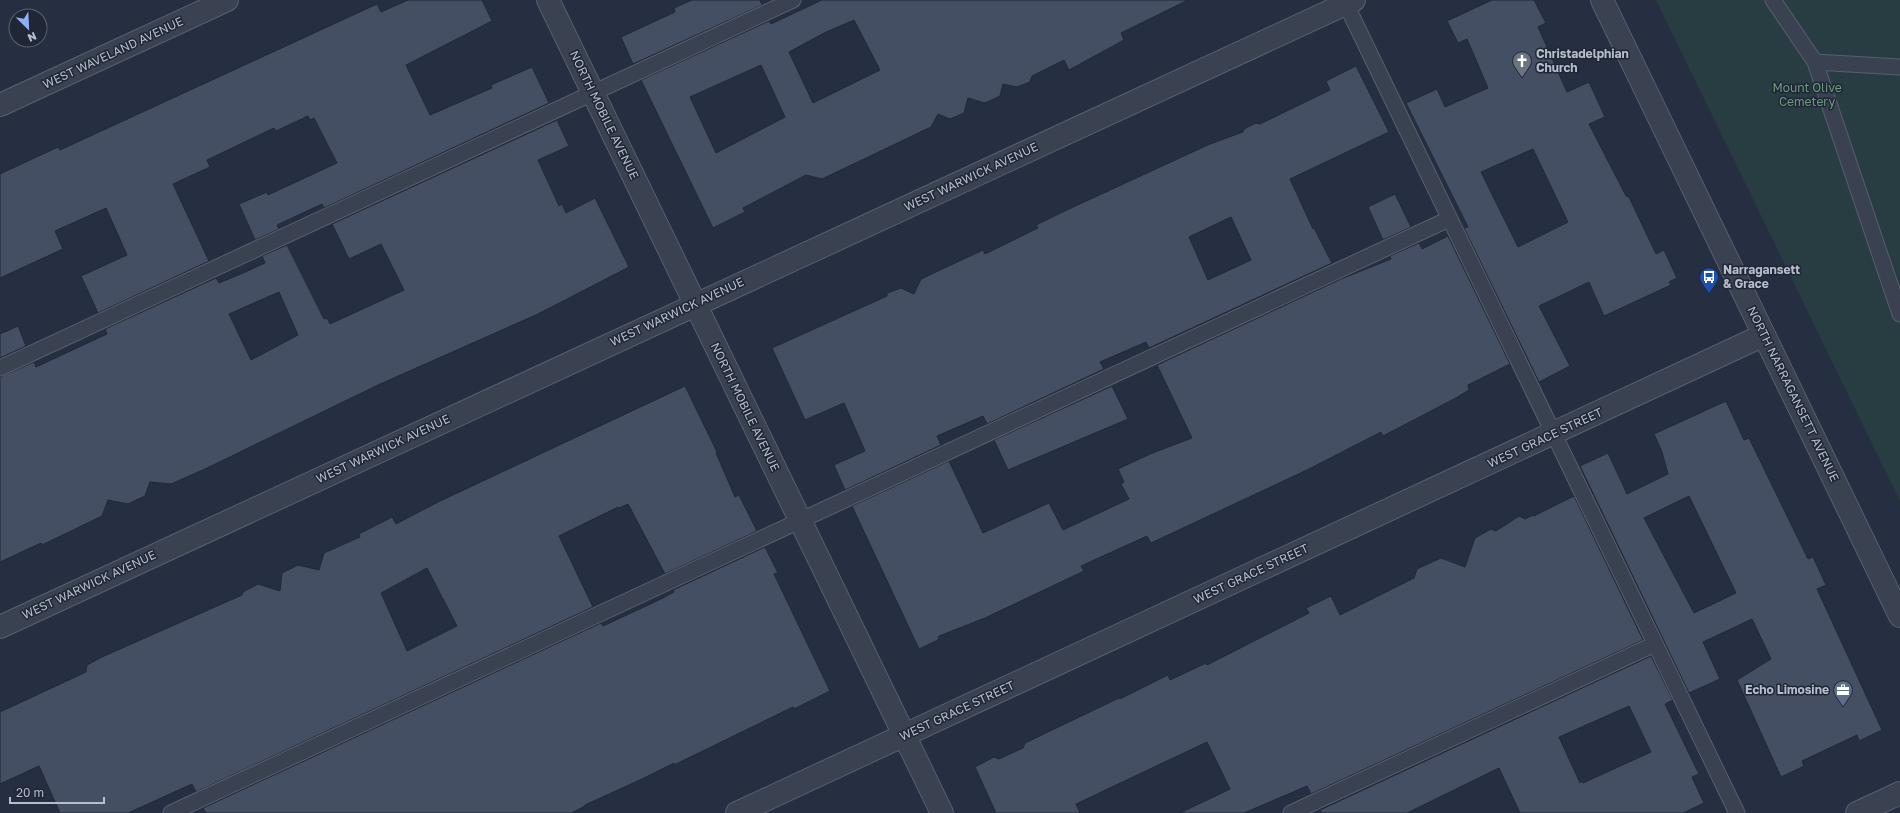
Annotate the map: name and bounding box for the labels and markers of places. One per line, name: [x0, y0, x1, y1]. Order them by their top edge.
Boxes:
place label: Christadelphian Church: [1536, 46, 1629, 75]
church icon: Christadelphian Church: [1511, 50, 1533, 78]
place label: Narragansett & Grace: [1723, 262, 1800, 291]
bus stop icon: Narragansett & Grace: [1698, 266, 1720, 294]
office icon: Echo Limosine: [1832, 679, 1854, 707]
place label: Echo Limosine: [1745, 682, 1829, 697]

